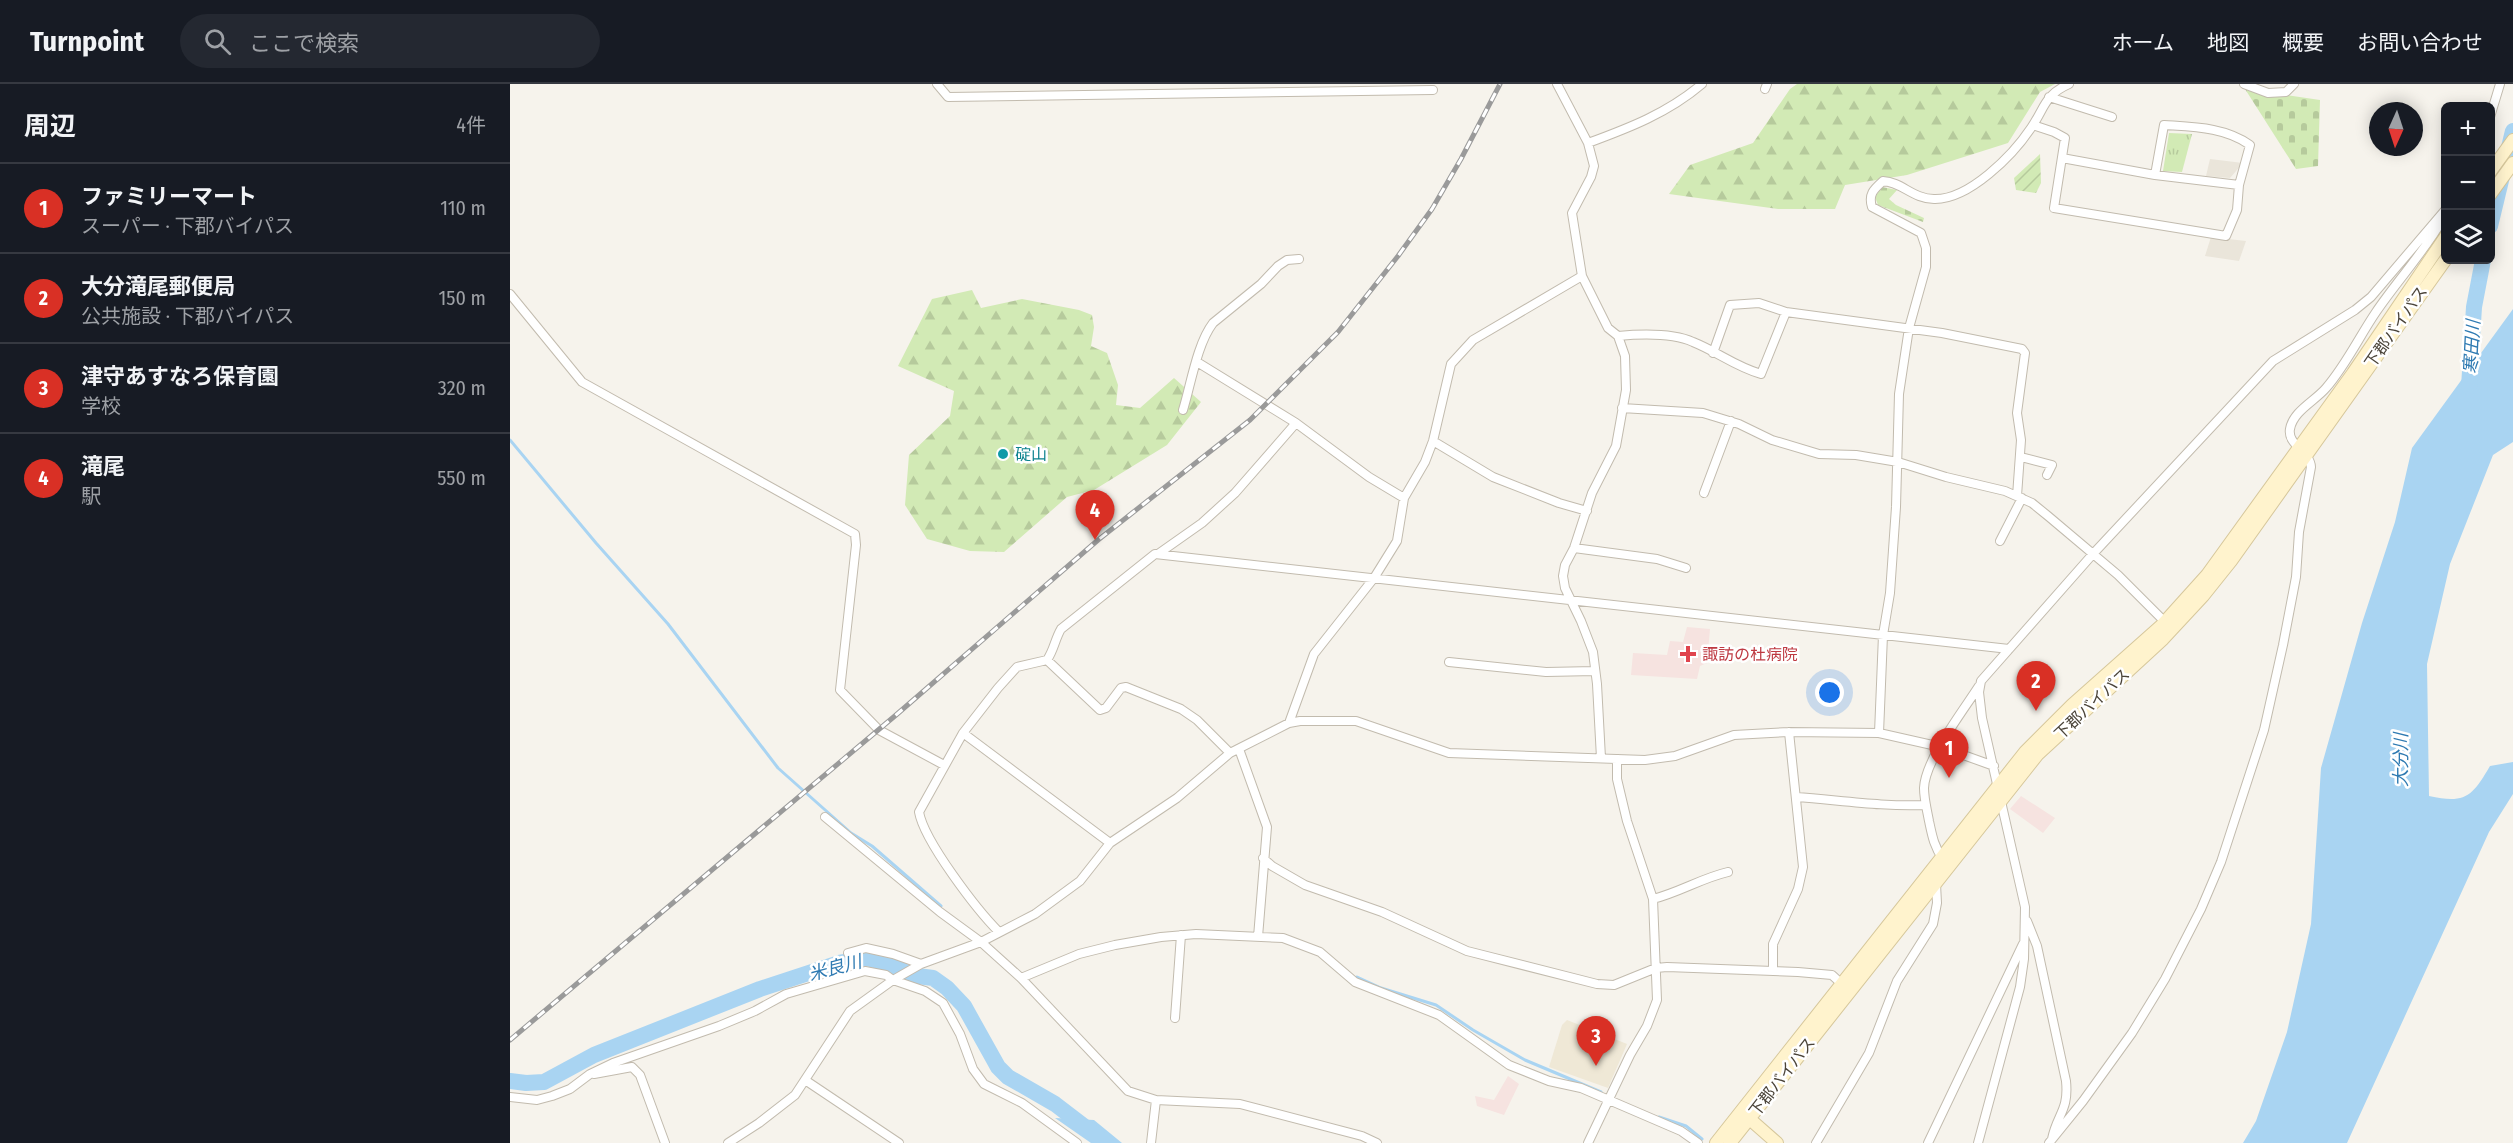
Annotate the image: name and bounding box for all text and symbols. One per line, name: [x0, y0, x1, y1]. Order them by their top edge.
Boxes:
search box: [180, 14, 600, 68]
text: Turnpoint: [30, 25, 144, 58]
icon: search: [201, 25, 234, 58]
text: ここで検索: [249, 30, 359, 57]
text: ホーム: [2112, 30, 2174, 56]
text: 地図: [2207, 30, 2249, 56]
text: 概要: [2282, 30, 2324, 56]
text: お問い合わせ: [2357, 30, 2483, 56]
north arrow: [2369, 102, 2423, 156]
map controls: [2441, 102, 2495, 264]
button: +: [2441, 102, 2495, 156]
text: 周辺: [24, 111, 76, 142]
text: 4件: [456, 113, 486, 137]
button: −: [2441, 156, 2495, 210]
text: ファミリーマート: [81, 183, 257, 210]
text: 1: [39, 196, 48, 220]
text: 110 m: [440, 196, 486, 220]
button: layers: [2441, 210, 2495, 264]
text: スーパー · 下郡バイパス: [81, 214, 294, 238]
text: 大分滝尾郵便局: [81, 273, 235, 300]
street label: 下郡バイパス: [2361, 282, 2431, 372]
text: 2: [39, 286, 48, 310]
text: 150 m: [439, 286, 486, 310]
text: 公共施設 · 下郡バイパス: [81, 304, 294, 328]
water label: 寒田川: [2460, 317, 2485, 375]
text: 津守あすなろ保育園: [81, 363, 279, 390]
text: 3: [39, 376, 48, 400]
text: 320 m: [438, 376, 486, 400]
text: 学校: [81, 394, 121, 418]
place label: 碇山: [1015, 445, 1047, 464]
marker: 碇山: [996, 447, 1010, 461]
text: 滝尾: [81, 453, 125, 480]
text: 4: [38, 466, 49, 490]
text: 550 m: [437, 466, 486, 490]
text: 駅: [81, 484, 101, 508]
pin: 4: [1076, 490, 1114, 540]
marker: 諏訪の杜病院: [1679, 645, 1697, 663]
place label: 諏訪の杜病院: [1702, 645, 1798, 664]
pin: 2: [2016, 662, 2056, 711]
street label: 下郡バイパス: [2051, 664, 2133, 744]
your location: [1815, 678, 1844, 707]
pin: 1: [1930, 728, 1968, 778]
water label: 大分川: [2390, 731, 2412, 787]
water label: 米良川: [806, 950, 866, 986]
pin: 3: [1576, 1016, 1616, 1066]
street label: 下郡バイパス: [1745, 1033, 1819, 1121]

